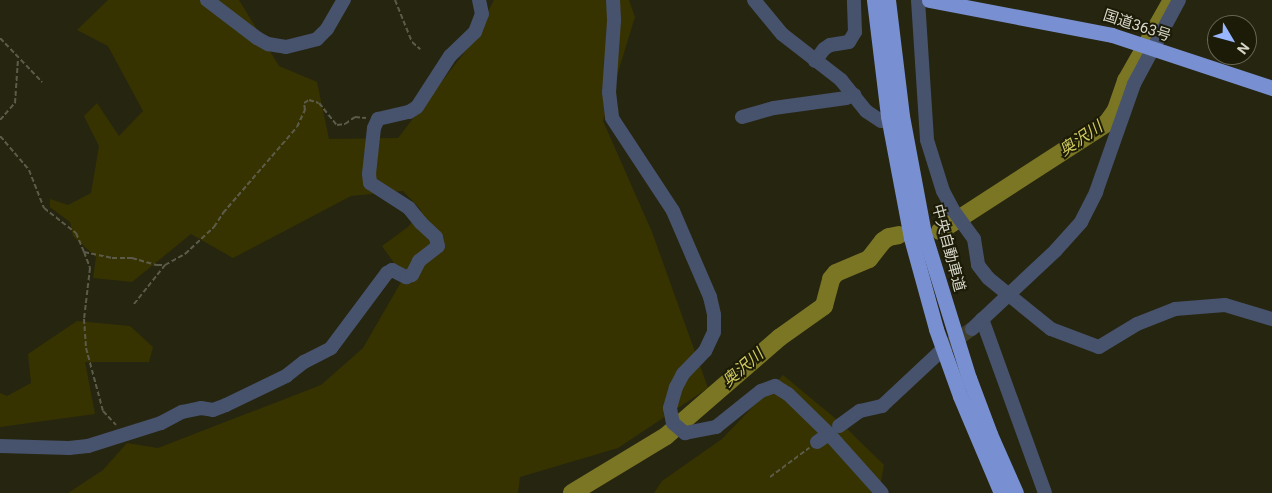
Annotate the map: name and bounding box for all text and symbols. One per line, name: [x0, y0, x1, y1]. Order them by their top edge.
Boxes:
street label: 国道363号: [1101, 7, 1173, 45]
north arrow: [1207, 15, 1257, 65]
text: N: [1234, 40, 1253, 57]
water label: 奥沢川: [1056, 118, 1106, 160]
street label: 中央自動車道: [928, 202, 968, 294]
water label: 奥沢川: [719, 345, 767, 391]

